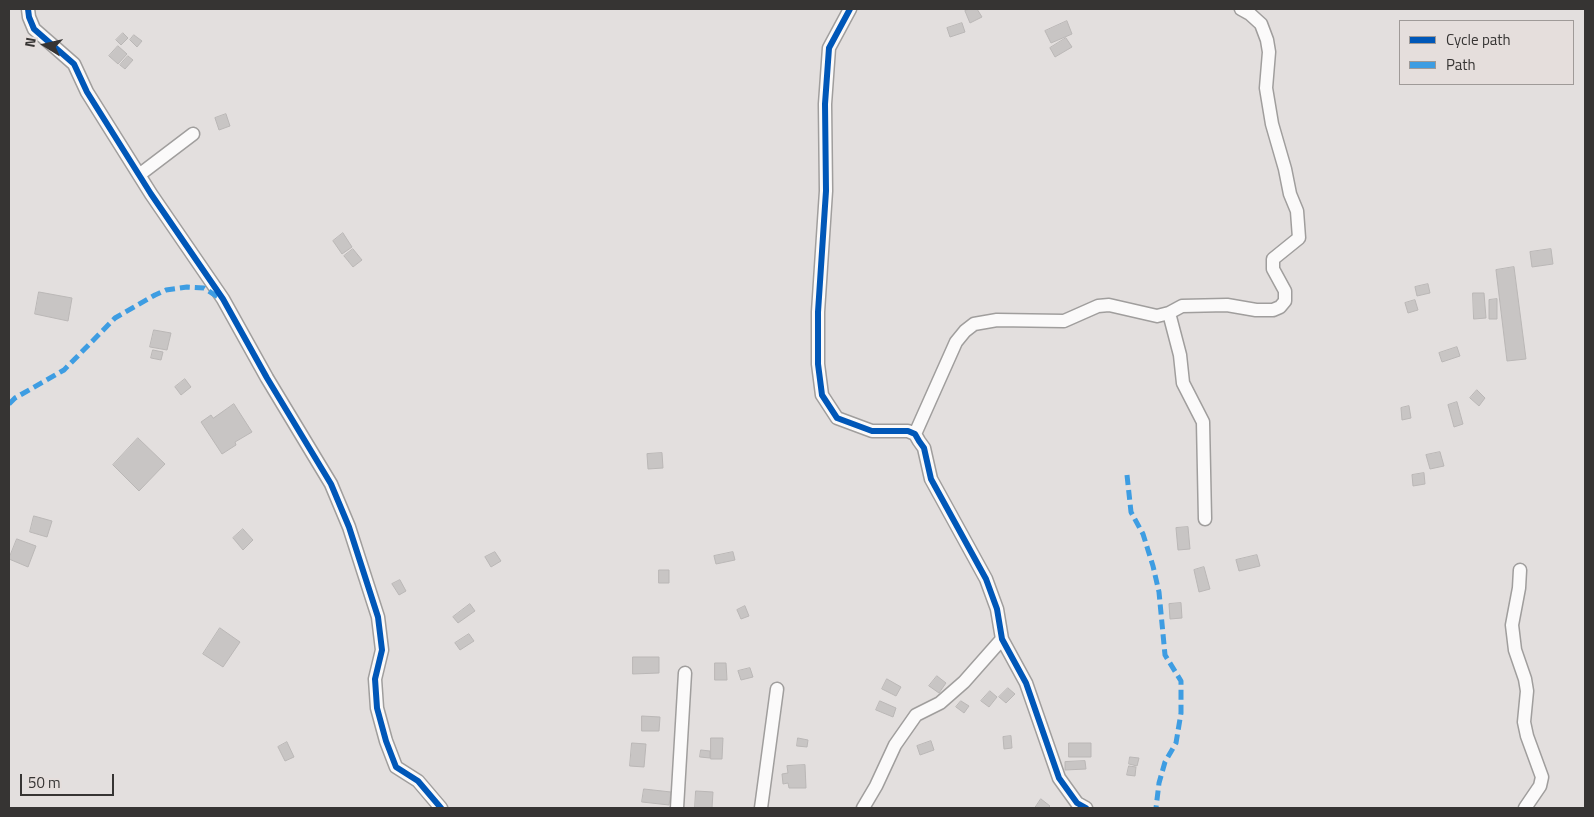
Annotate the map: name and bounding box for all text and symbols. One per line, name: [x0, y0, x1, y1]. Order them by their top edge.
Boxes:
north arrow: [20, 20, 70, 70]
legend: [1399, 20, 1574, 85]
text: Cycle path: [1446, 28, 1511, 51]
text: N: [19, 36, 41, 49]
text: Path: [1446, 53, 1476, 76]
scale bar: [22, 764, 116, 796]
text: 50 m: [28, 771, 61, 794]

